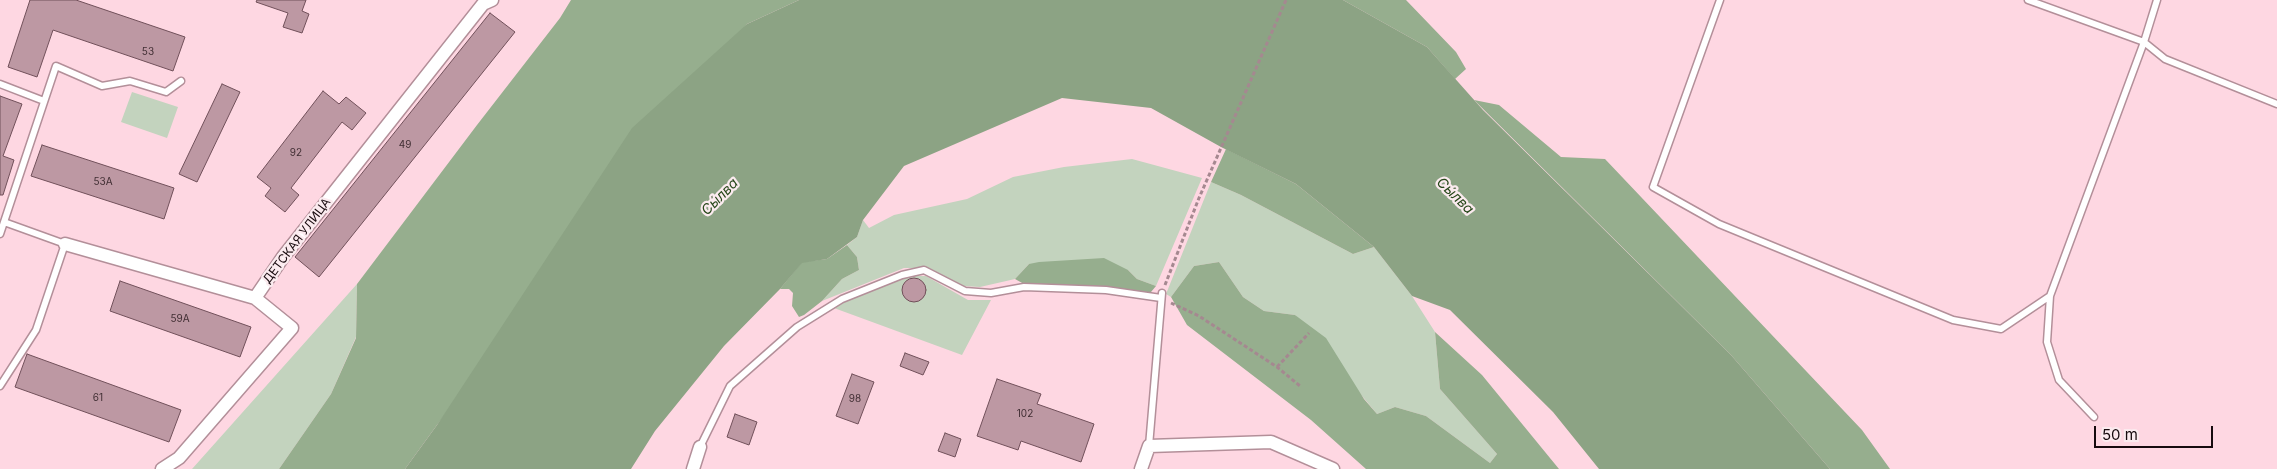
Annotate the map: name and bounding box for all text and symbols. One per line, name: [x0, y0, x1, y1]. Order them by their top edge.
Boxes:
house number: 53: [142, 46, 154, 58]
house number: 49: [399, 139, 411, 151]
house number: 92: [290, 147, 302, 159]
water label: Сы́лва: [1433, 174, 1477, 218]
water label: Сы́лва: [698, 175, 742, 219]
house number: 53А: [93, 176, 113, 188]
street label: ДЕТСКАЯ УЛИЦА: [260, 195, 334, 287]
house number: 59А: [170, 313, 190, 325]
house number: 61: [93, 392, 103, 404]
house number: 98: [849, 393, 861, 405]
house number: 102: [1017, 408, 1033, 420]
scale bar: [2097, 416, 2216, 448]
text: 50 m: [2102, 425, 2138, 444]

